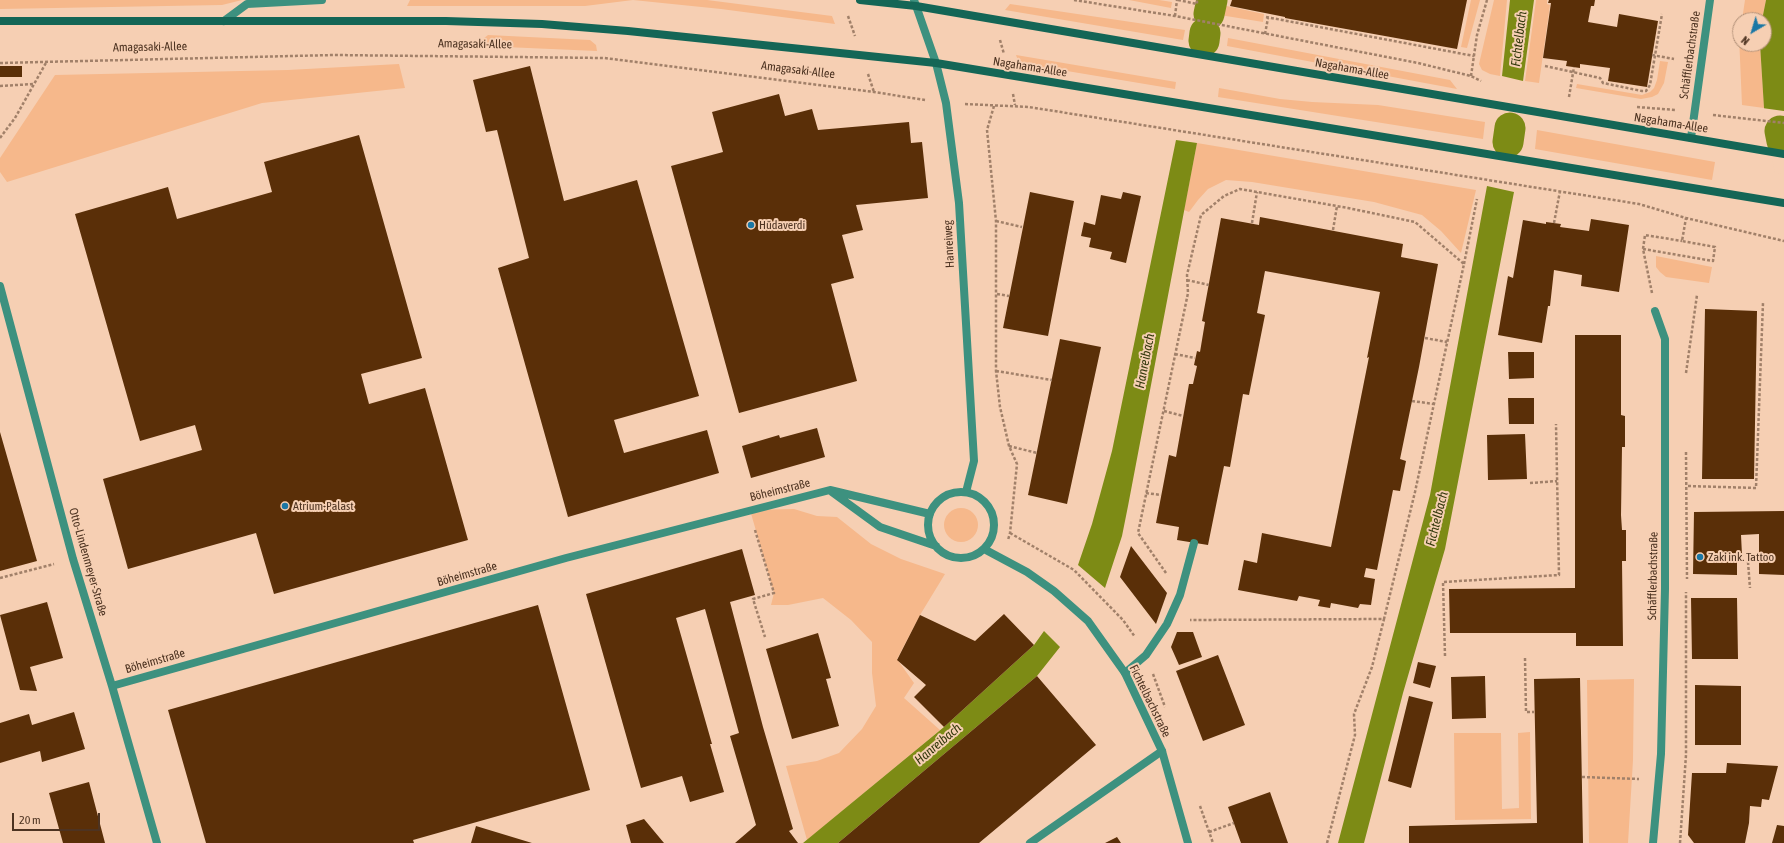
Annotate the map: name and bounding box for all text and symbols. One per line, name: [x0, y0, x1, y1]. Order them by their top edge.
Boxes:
water label: Fichtelbach: [1508, 10, 1530, 68]
street label: Schäfflerbachstraße: [1677, 10, 1703, 100]
north arrow: [1732, 12, 1772, 52]
text: N: [1739, 34, 1751, 47]
street label: Amagasaki-Allee: [438, 36, 512, 52]
street label: Amagasaki-Allee: [113, 39, 187, 55]
street label: Nagahama-Allee: [992, 54, 1068, 80]
street label: Nagahama-Allee: [1314, 55, 1390, 83]
street label: Amagasaki-Allee: [760, 58, 836, 82]
street label: Nagahama-Allee: [1633, 110, 1709, 136]
place label: Hüdaverdi: [759, 218, 805, 232]
marker: Hüdaverdi: [746, 220, 756, 230]
street label: Hanreiweg: [941, 220, 957, 268]
water label: Hanreibach: [1132, 332, 1158, 390]
street label: Böheimstraße: [748, 476, 812, 504]
water label: Fichtelbach: [1423, 490, 1451, 548]
place label: Atrium-Palast: [293, 499, 354, 513]
marker: Atrium-Palast: [280, 501, 290, 511]
street label: Otto-Lindenmeyer-Straße: [66, 506, 110, 618]
street label: Schäfflerbachstraße: [1645, 532, 1661, 620]
place label: Zaki ink. Tattoo: [1708, 550, 1774, 564]
marker: Zaki ink. Tattoo: [1695, 552, 1705, 562]
street label: Böheimstraße: [435, 559, 499, 589]
street label: Böheimstraße: [123, 646, 187, 676]
street label: Fichtelbachstraße: [1126, 662, 1174, 740]
water label: Hanreibach: [912, 720, 964, 768]
scale bar: [14, 805, 102, 831]
text: 20 m: [19, 813, 41, 827]

